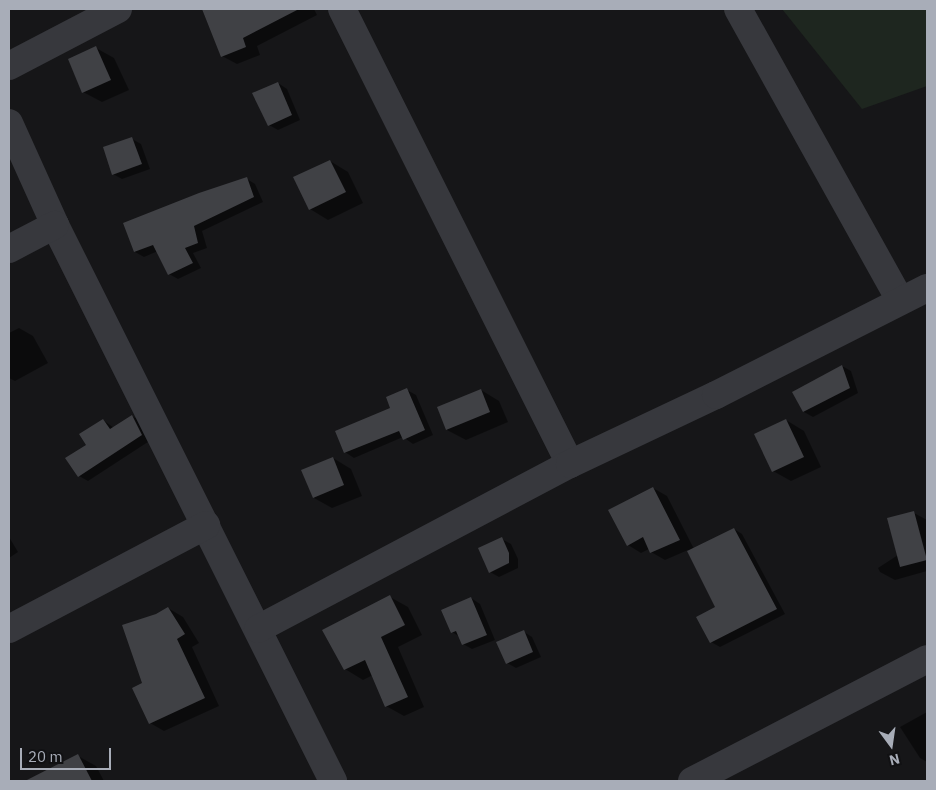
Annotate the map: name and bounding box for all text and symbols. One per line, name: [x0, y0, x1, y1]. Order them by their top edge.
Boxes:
north arrow: [866, 720, 916, 770]
scale bar: [22, 738, 114, 770]
text: 20 m: [28, 747, 63, 766]
text: N: [888, 750, 902, 770]

